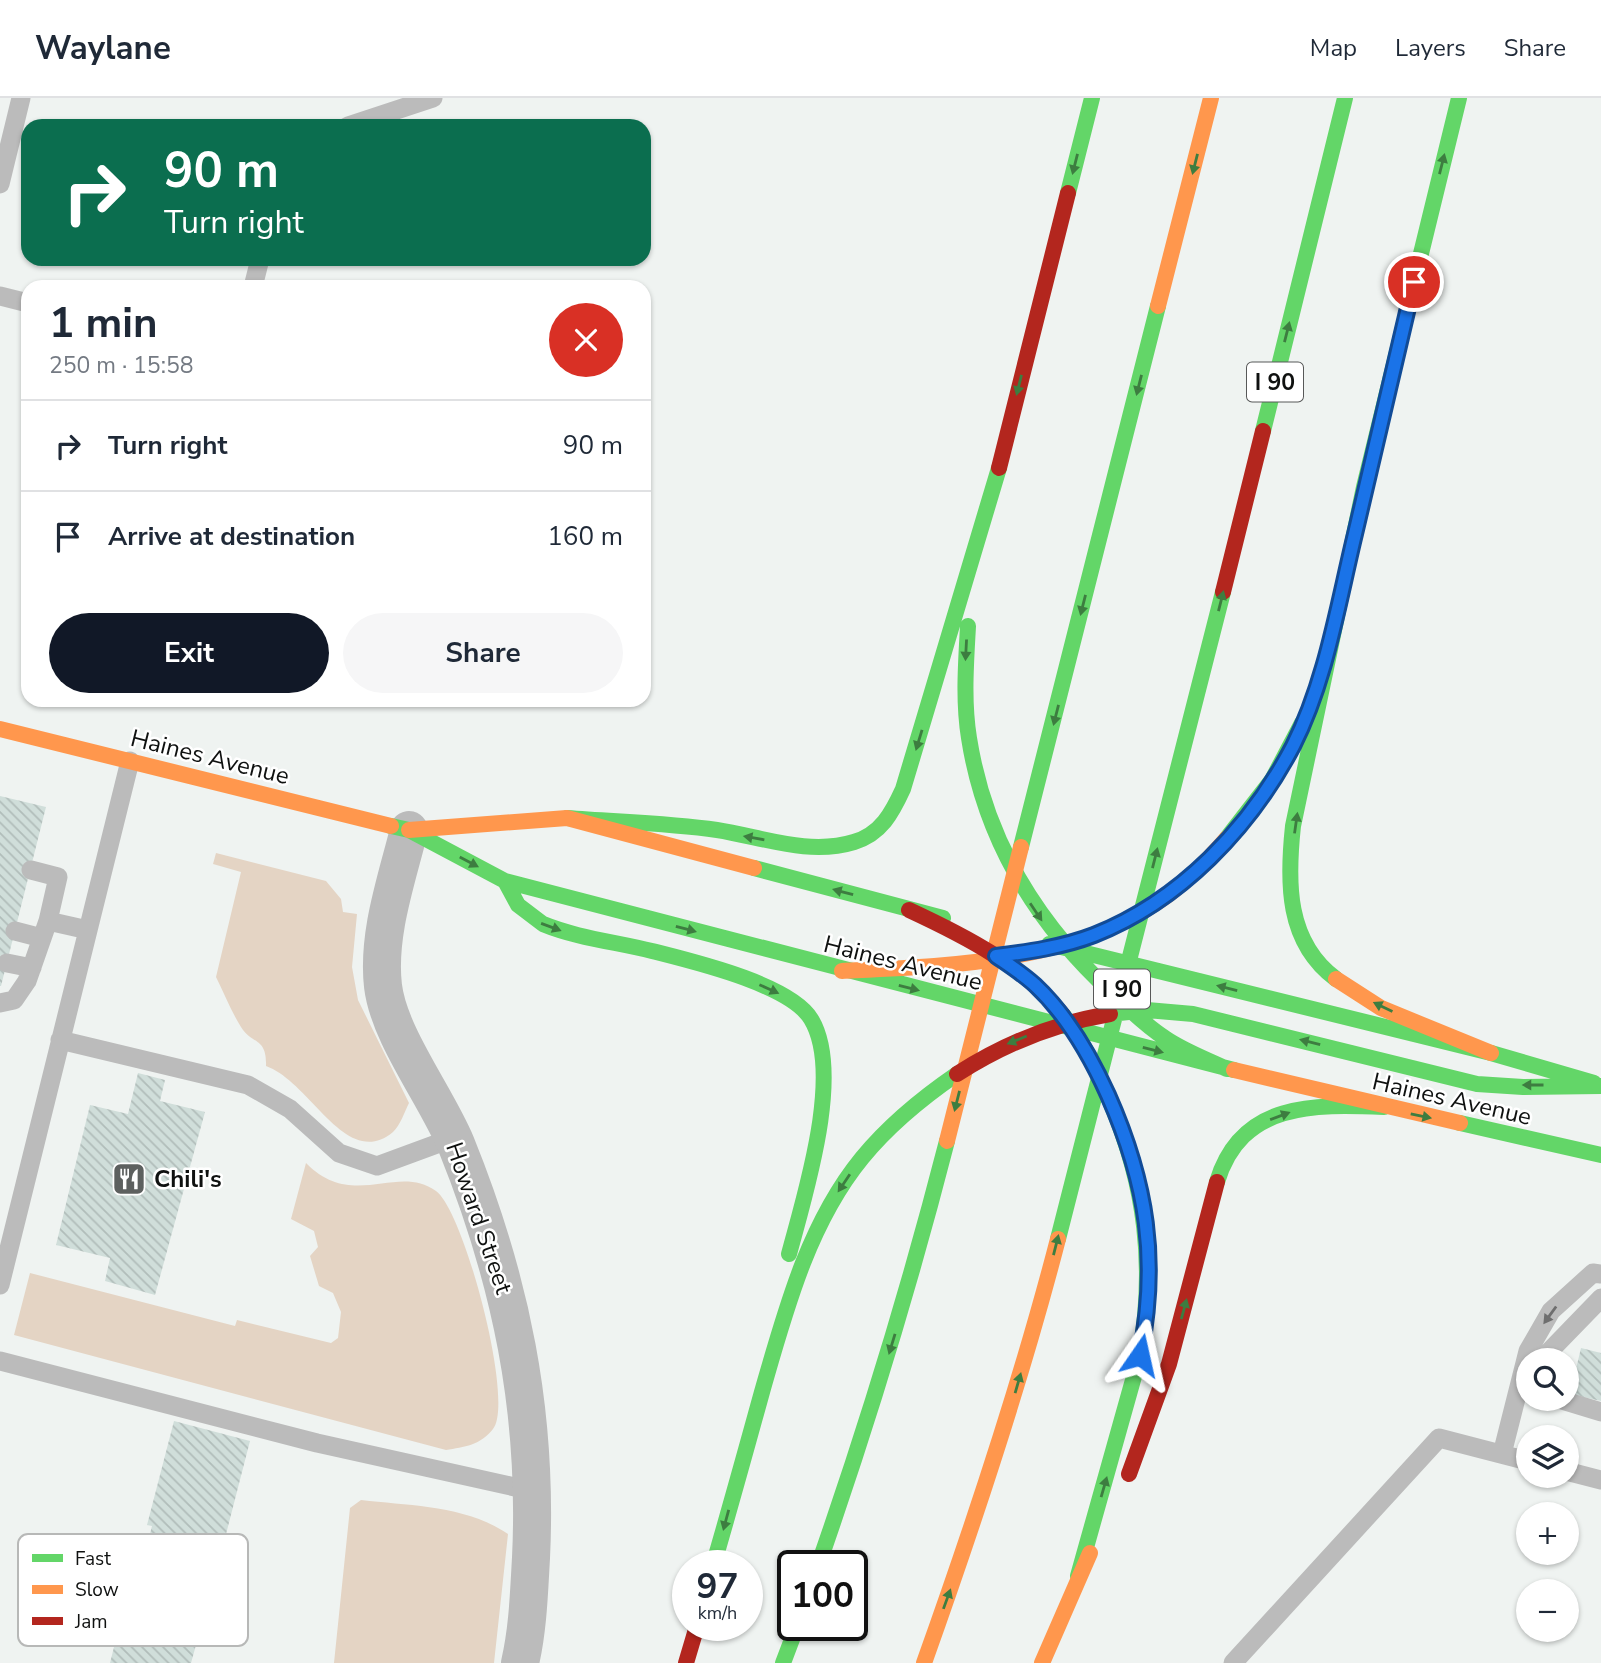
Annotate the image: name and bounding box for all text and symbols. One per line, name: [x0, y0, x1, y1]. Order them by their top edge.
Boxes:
text: Waylane: [35, 26, 171, 71]
text: Map: [1310, 32, 1357, 64]
text: Layers: [1395, 32, 1466, 64]
text: Share: [1504, 32, 1566, 64]
text: 90 m: [164, 137, 279, 204]
icon: right: [49, 147, 140, 238]
one-way arrow: [1069, 153, 1080, 175]
one-way arrow: [1189, 153, 1200, 175]
one-way arrow: [1437, 153, 1448, 175]
text: Turn right: [164, 201, 304, 244]
pin: [1384, 252, 1444, 312]
icon: arrive: [1395, 263, 1433, 301]
text: 1 min: [49, 295, 158, 352]
button: close: [549, 303, 623, 377]
one-way arrow: [1282, 321, 1293, 343]
text: 250 m · 15:58: [49, 350, 194, 381]
road number: I 90: [1247, 362, 1303, 402]
one-way arrow: [1013, 374, 1024, 396]
one-way arrow: [1133, 374, 1144, 396]
icon: right: [49, 427, 87, 465]
text: Turn right: [108, 428, 227, 463]
text: 90 m: [563, 428, 623, 463]
icon: arrive: [49, 518, 87, 556]
text: Arrive at destination: [108, 519, 355, 554]
text: 160 m: [547, 519, 623, 554]
one-way arrow: [1216, 589, 1227, 611]
one-way arrow: [1077, 594, 1088, 616]
button: Exit: [49, 613, 329, 693]
button: Share: [343, 613, 623, 693]
one-way arrow: [961, 639, 972, 661]
one-way arrow: [1050, 704, 1061, 726]
street label: Haines Avenue: [127, 722, 293, 792]
one-way arrow: [913, 729, 923, 750]
one-way arrow: [1291, 811, 1302, 833]
one-way arrow: [743, 832, 765, 843]
one-way arrow: [1150, 847, 1161, 869]
one-way arrow: [459, 856, 479, 868]
one-way arrow: [832, 886, 854, 897]
one-way arrow: [1030, 902, 1043, 922]
one-way arrow: [540, 921, 561, 932]
one-way arrow: [676, 925, 697, 935]
street label: Haines Avenue: [820, 928, 986, 998]
road number: I 90: [1094, 970, 1150, 1009]
one-way arrow: [1215, 982, 1237, 993]
one-way arrow: [898, 983, 920, 994]
one-way arrow: [759, 984, 780, 995]
one-way arrow: [1373, 1002, 1393, 1013]
one-way arrow: [1006, 1035, 1027, 1046]
one-way arrow: [1299, 1037, 1321, 1048]
one-way arrow: [1142, 1045, 1164, 1056]
street label: Haines Avenue: [1369, 1065, 1535, 1133]
one-way arrow: [1522, 1079, 1544, 1091]
one-way arrow: [951, 1090, 962, 1112]
one-way arrow: [1270, 1110, 1291, 1121]
one-way arrow: [1410, 1110, 1432, 1121]
street label: Howard Street: [438, 1138, 520, 1299]
restaurant icon: Chili's: [110, 1160, 148, 1198]
place label: Chili's: [154, 1163, 222, 1195]
one-way arrow: [837, 1173, 850, 1192]
one-way arrow: [1051, 1233, 1062, 1255]
one-way arrow: [1179, 1298, 1190, 1320]
one-way arrow: [1543, 1306, 1557, 1325]
position arrow: [1103, 1318, 1177, 1392]
one-way arrow: [886, 1334, 896, 1355]
map controls: [1516, 1348, 1579, 1642]
button: search: [1516, 1348, 1579, 1411]
one-way arrow: [1013, 1372, 1023, 1393]
button: layers: [1516, 1425, 1579, 1488]
one-way arrow: [1099, 1476, 1109, 1497]
button: +: [1516, 1502, 1579, 1565]
one-way arrow: [720, 1510, 731, 1532]
legend: [18, 1534, 248, 1646]
text: Fast: [75, 1546, 111, 1572]
speed limit sign: 100: [777, 1550, 868, 1641]
text: 97: [696, 1563, 739, 1610]
text: Slow: [75, 1577, 119, 1603]
button: −: [1516, 1579, 1579, 1642]
one-way arrow: [942, 1588, 953, 1609]
text: km/h: [698, 1601, 737, 1625]
text: Jam: [74, 1609, 108, 1635]

